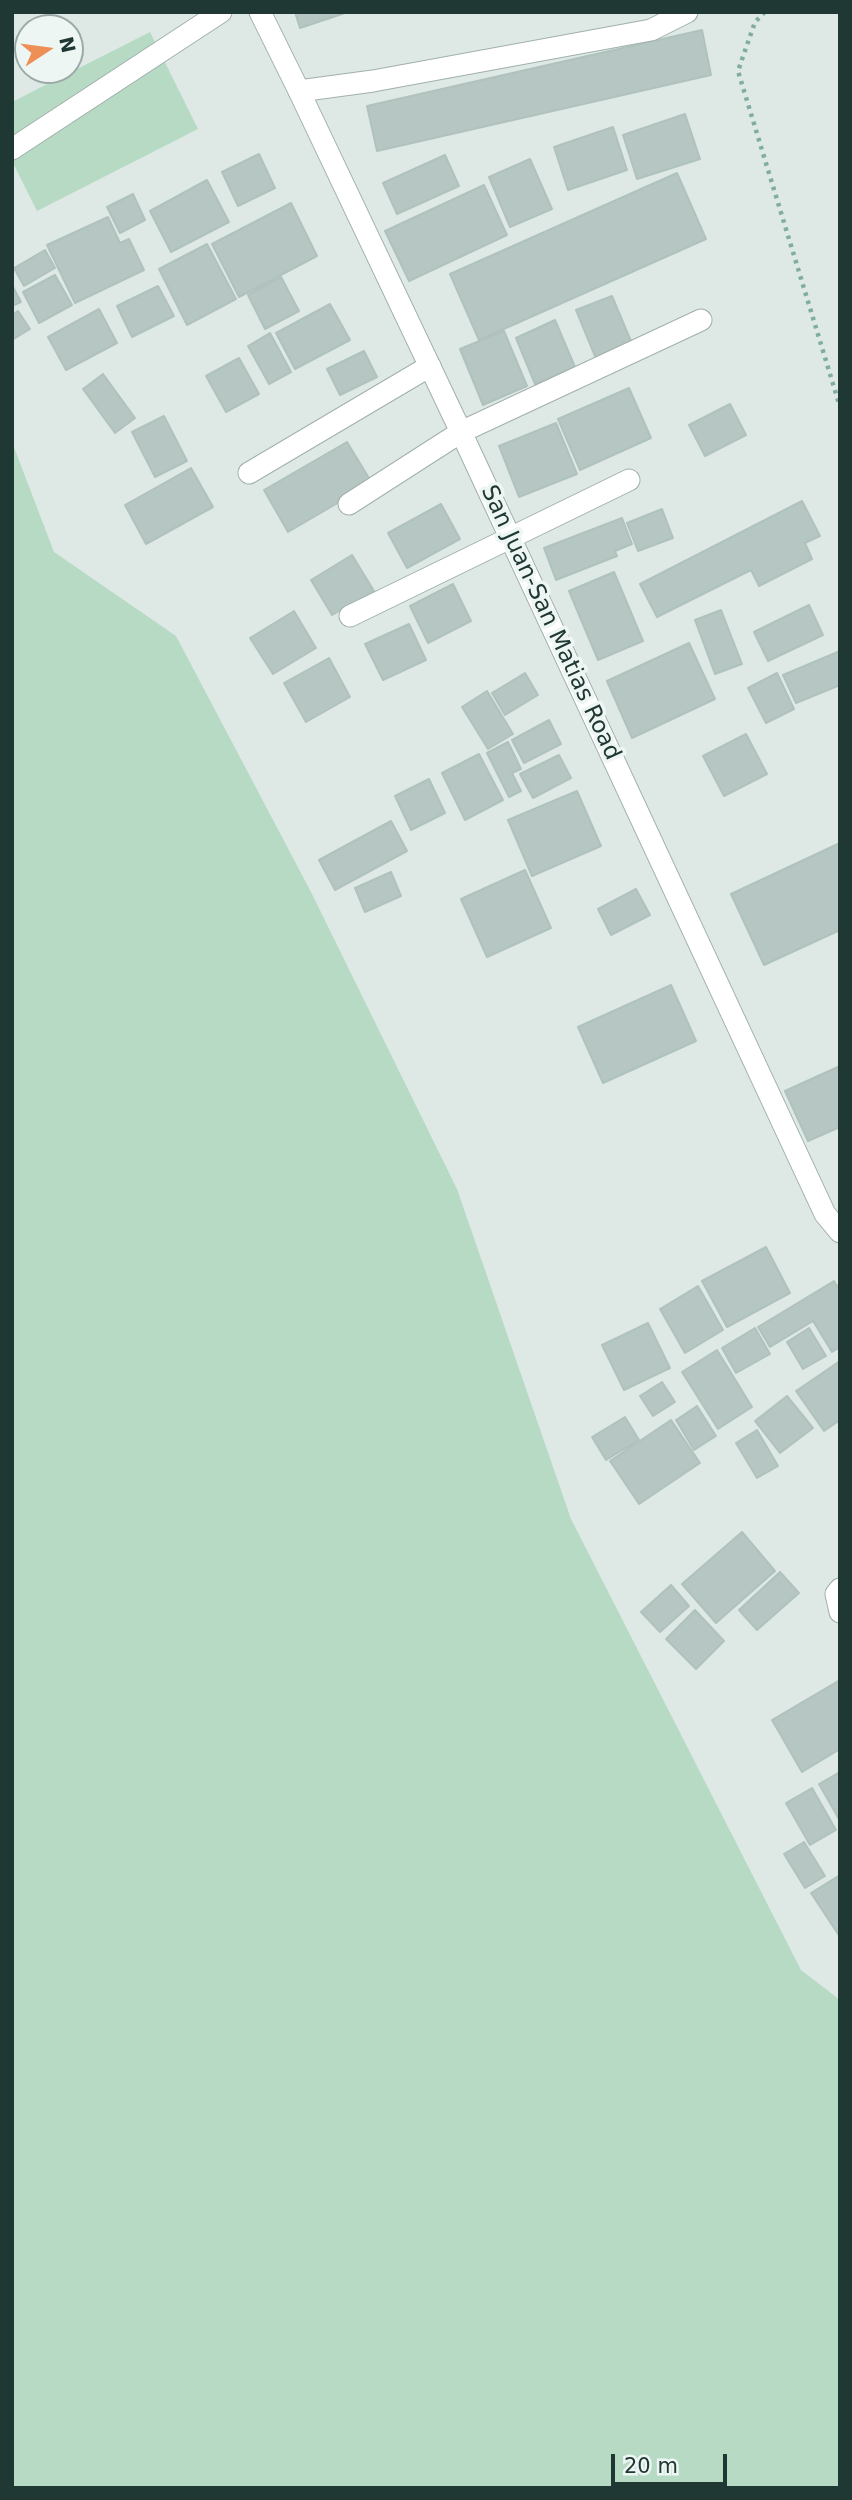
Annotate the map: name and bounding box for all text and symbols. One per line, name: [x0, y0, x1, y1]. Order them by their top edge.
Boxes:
north arrow: [14, 14, 84, 84]
text: N: [55, 35, 80, 55]
street label: San Juan-San Matias Road: [474, 481, 626, 765]
scale bar: [614, 2440, 730, 2484]
text: 20 m: [624, 2454, 678, 2478]

